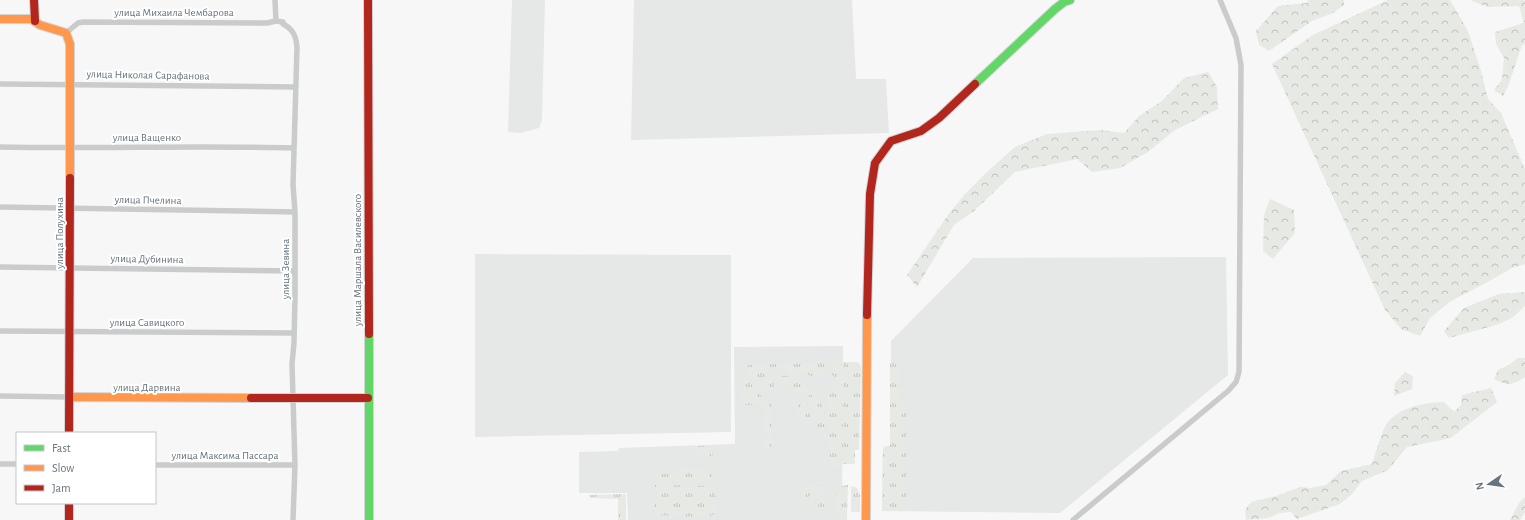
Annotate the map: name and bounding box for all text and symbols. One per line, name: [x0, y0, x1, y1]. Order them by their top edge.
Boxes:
street label: улица Михаила Чембарова: [113, 7, 234, 18]
street label: улица Николая Сарафанова: [85, 68, 210, 82]
street label: улица Ващенко: [112, 132, 181, 143]
street label: улица Пчелина: [113, 194, 182, 206]
street label: улица Маршала Василевского: [352, 194, 363, 327]
street label: улица Полухина: [54, 197, 65, 270]
street label: улица Зевина: [280, 239, 291, 300]
street label: улица Дубинина: [109, 253, 184, 265]
street label: улица Савицкого: [109, 317, 184, 328]
street label: улица Дарвина: [112, 382, 181, 393]
legend: [16, 432, 156, 504]
text: Fast: [52, 442, 71, 454]
street label: улица Максима Пассара: [171, 450, 278, 461]
text: Slow: [52, 462, 74, 474]
north arrow: [1469, 464, 1509, 504]
text: N: [1474, 481, 1486, 491]
text: Jam: [52, 482, 71, 494]

